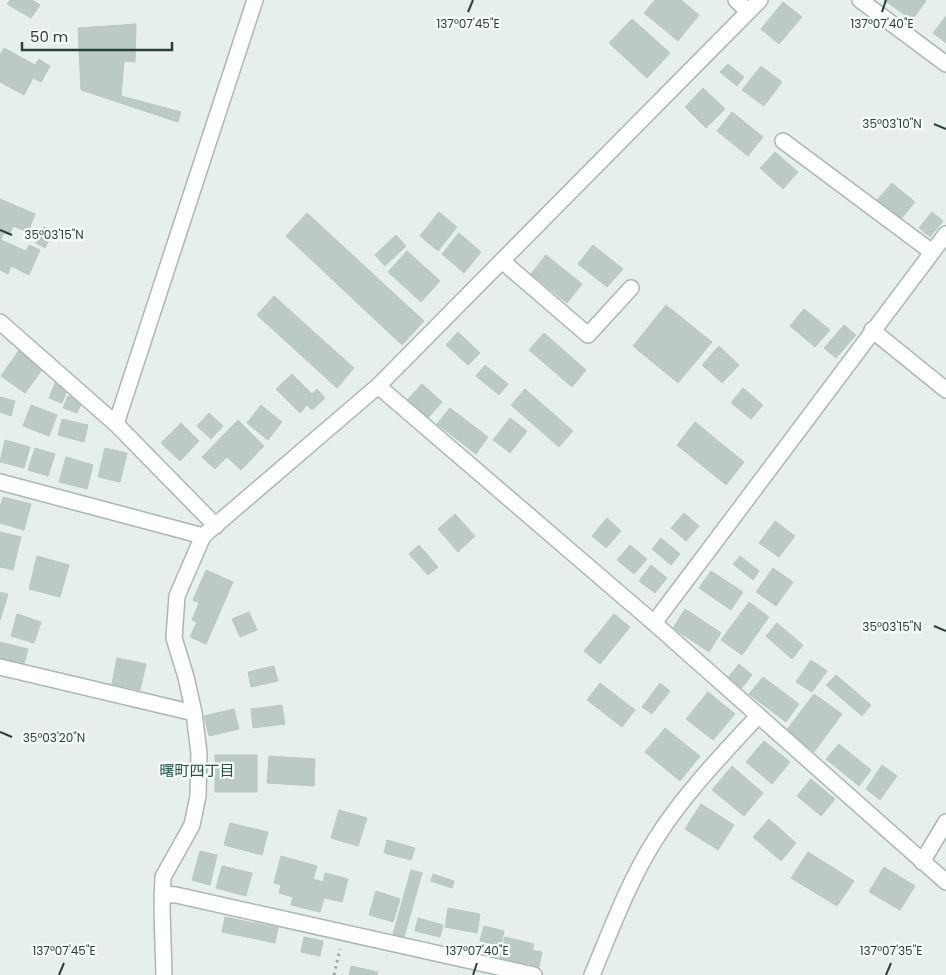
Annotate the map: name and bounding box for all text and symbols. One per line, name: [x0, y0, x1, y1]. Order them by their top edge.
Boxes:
text: 137°07'45"E: [436, 15, 500, 32]
text: 137°07'40"E: [850, 15, 914, 32]
scale bar: [22, 20, 172, 52]
text: 50 m: [30, 26, 68, 47]
text: 35°03'10"N: [862, 115, 922, 132]
text: 35°03'15"N: [24, 226, 84, 243]
text: 35°03'15"N: [862, 618, 922, 635]
text: 35°03'20"N: [23, 729, 85, 746]
district label: 曙町四丁目: [159, 760, 235, 781]
text: 137°07'45"E: [32, 942, 96, 959]
text: 137°07'40"E: [445, 942, 509, 959]
text: 137°07'35"E: [860, 942, 922, 959]

